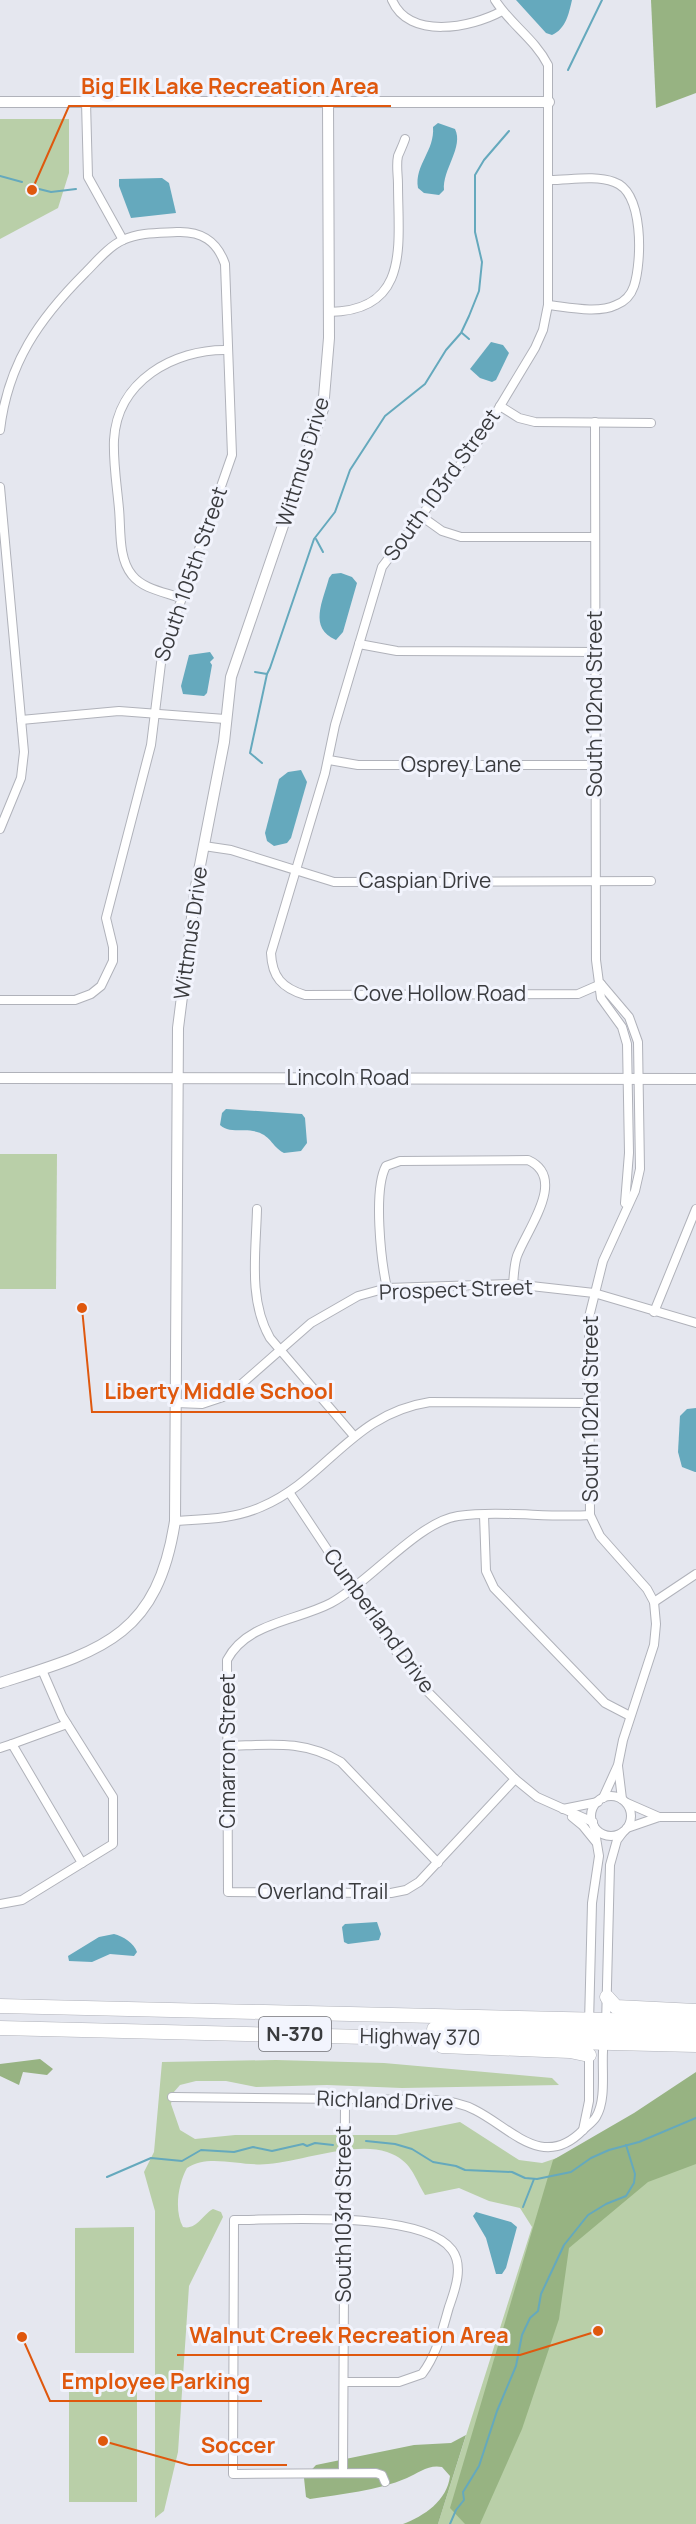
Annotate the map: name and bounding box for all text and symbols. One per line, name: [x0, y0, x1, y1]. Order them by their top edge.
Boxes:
callout: Big Elk Lake Recreation Area: [69, 66, 391, 106]
text: Big Elk Lake Recreation Area: [81, 71, 379, 101]
street label: Wittmus Drive: [269, 393, 335, 530]
street label: South 103rd Street: [377, 403, 506, 566]
street label: South 105th Street: [147, 483, 233, 665]
street label: South 102nd Street: [580, 611, 608, 797]
street label: Osprey Lane: [401, 750, 521, 778]
street label: Wittmus Drive: [167, 864, 213, 1001]
street label: Caspian Drive: [359, 866, 491, 894]
street label: Cove Hollow Road: [354, 979, 526, 1007]
street label: Lincoln Road: [286, 1063, 410, 1091]
street label: Prospect Street: [379, 1272, 533, 1306]
street label: South 102nd Street: [576, 1316, 604, 1502]
callout: Liberty Middle School: [92, 1372, 346, 1412]
text: Liberty Middle School: [104, 1376, 334, 1406]
street label: Cumberland Drive: [318, 1542, 442, 1698]
street label: Cimarron Street: [213, 1673, 241, 1829]
street label: Overland Trail: [257, 1877, 389, 1905]
road number: N-370: [259, 2017, 331, 2051]
street label: Highway 370: [359, 2021, 481, 2051]
street label: Richland Drive: [316, 2084, 454, 2116]
street label: South103rd Street: [329, 2125, 357, 2303]
callout: Walnut Creek Recreation Area: [177, 2315, 520, 2355]
text: Walnut Creek Recreation Area: [189, 2320, 509, 2350]
callout: Employee Parking: [50, 2361, 262, 2401]
text: Employee Parking: [62, 2366, 250, 2396]
callout: Soccer: [189, 2425, 287, 2465]
text: Soccer: [201, 2430, 276, 2460]

